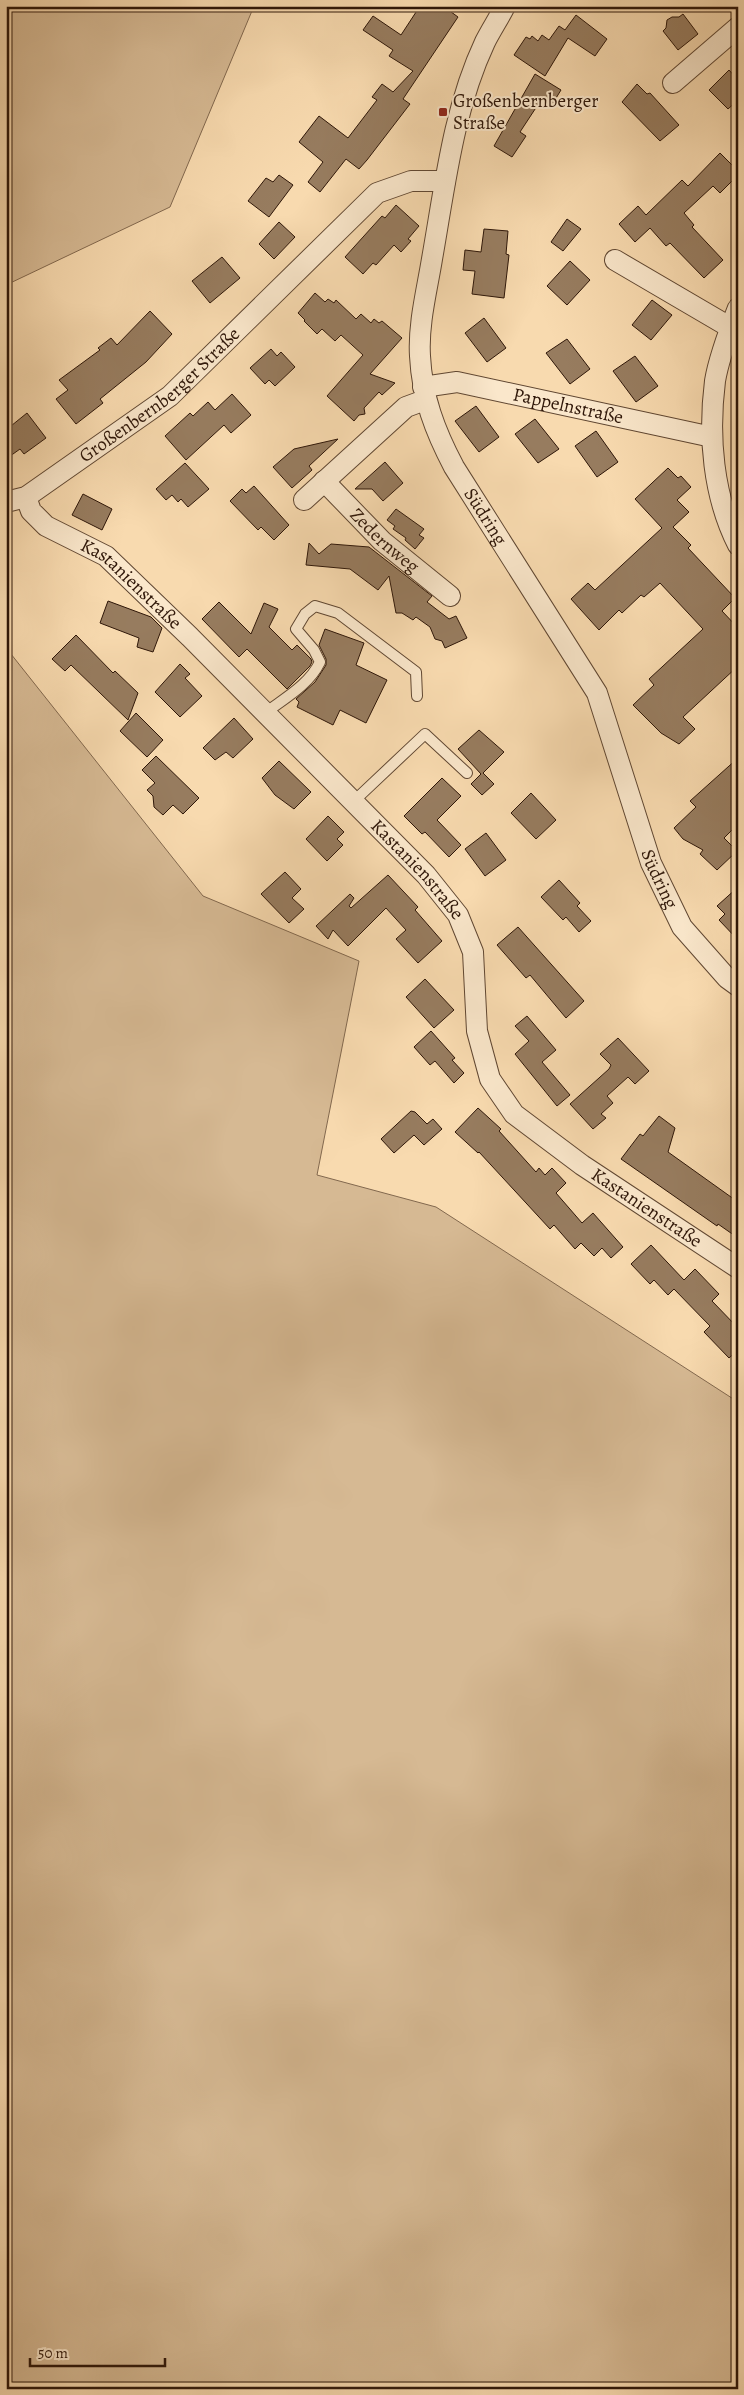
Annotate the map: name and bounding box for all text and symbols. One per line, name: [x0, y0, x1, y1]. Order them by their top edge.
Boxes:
place label: Großenbernberger Straße: [453, 88, 599, 136]
marker: Großenbernberger Straße: [437, 106, 449, 118]
street label: Großenbernberger Straße: [74, 321, 246, 469]
street label: Pappelnstraße: [510, 381, 626, 430]
street label: Südring: [457, 483, 513, 551]
street label: Zedernweg: [344, 502, 425, 579]
street label: Kastanienstraße: [76, 532, 188, 635]
street label: Kastanienstraße: [365, 813, 470, 925]
street label: Südring: [634, 846, 684, 914]
street label: Kastanienstraße: [586, 1162, 707, 1254]
scale bar: [30, 2335, 165, 2367]
text: 50 m: [38, 2343, 68, 2363]

